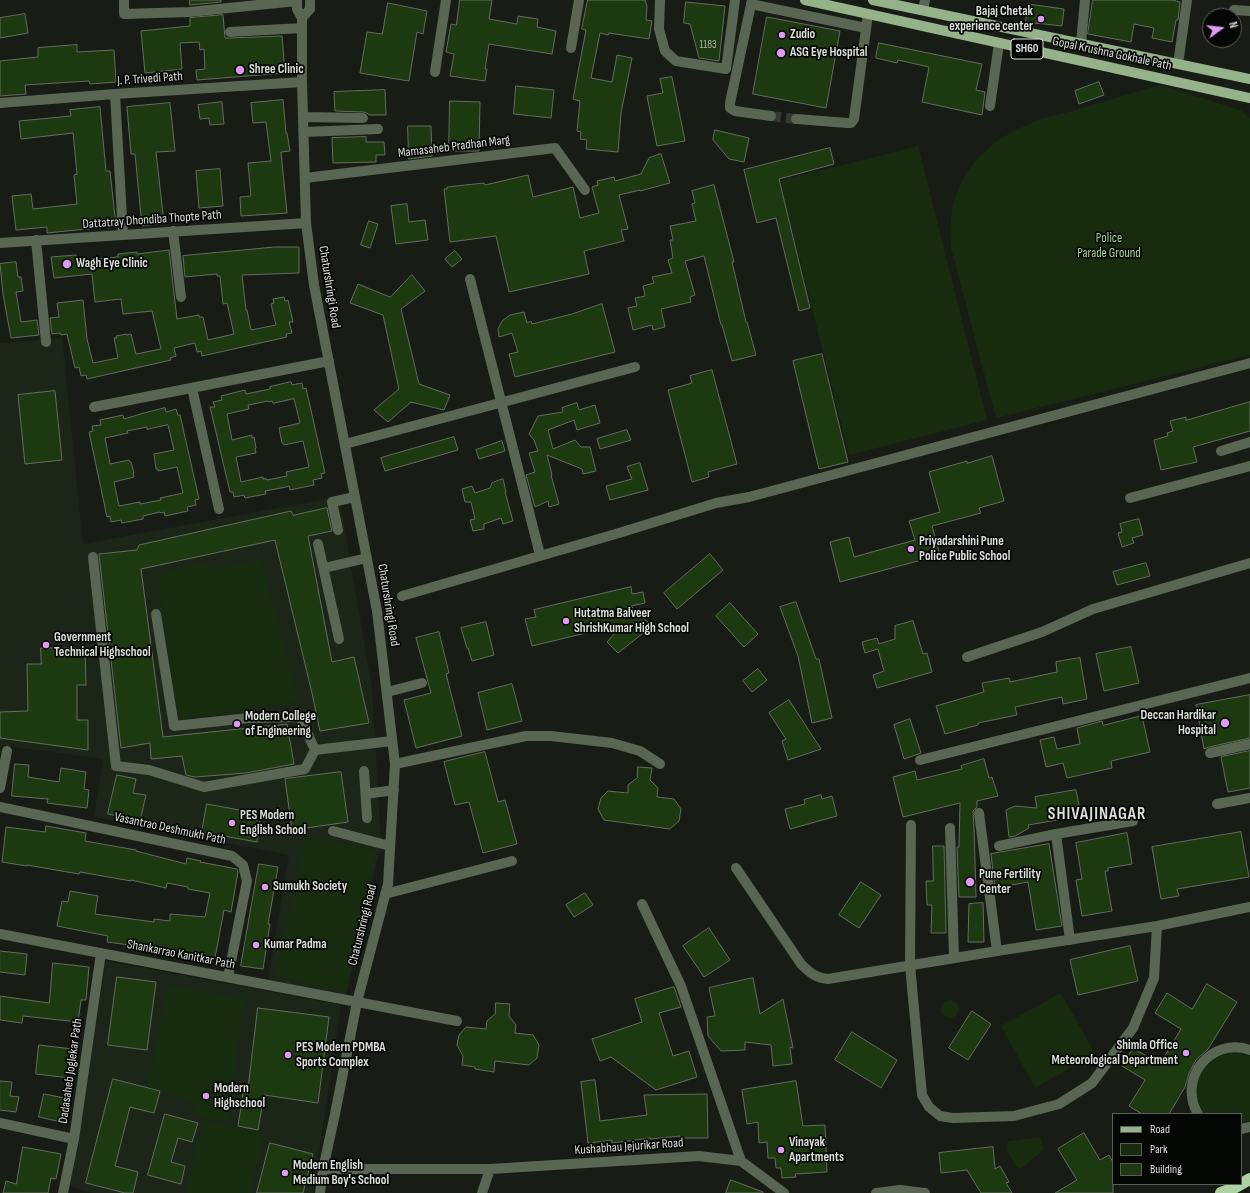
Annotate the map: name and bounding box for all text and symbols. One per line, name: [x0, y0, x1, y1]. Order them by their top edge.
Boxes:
place label: Bajaj Chetak experience center: [949, 4, 1033, 35]
north arrow: [1202, 8, 1242, 48]
marker: Bajaj Chetak experience center: [1036, 14, 1046, 24]
text: N: [1226, 21, 1240, 30]
place label: Zudio: [790, 27, 815, 43]
marker: Zudio: [777, 30, 787, 40]
street label: Gopal Krushna Gokhale Path: [1051, 34, 1173, 74]
house number: 1183: [699, 38, 717, 52]
road number: SH60: [1011, 39, 1043, 59]
place label: ASG Eye Hospital: [790, 45, 868, 61]
marker: ASG Eye Hospital: [775, 47, 787, 59]
place label: Shree Clinic: [249, 62, 304, 78]
marker: Shree Clinic: [234, 64, 246, 76]
street label: J. P. Trivedi Path: [117, 69, 183, 89]
street label: Mamasaheb Pradhan Marg: [397, 132, 511, 162]
street label: Dattatray Dhondiba Thopte Path: [82, 207, 222, 233]
park label: Police Parade Ground: [1077, 231, 1141, 262]
street label: Chaturshringi Road: [315, 245, 343, 329]
place label: Wagh Eye Clinic: [76, 256, 148, 272]
marker: Wagh Eye Clinic: [61, 258, 73, 270]
place label: Priyadarshini Pune Police Public School: [919, 534, 1010, 565]
marker: Priyadarshini Pune Police Public School: [906, 544, 916, 554]
street label: Chaturshringi Road: [374, 563, 402, 647]
place label: Hutatma Balveer ShrishKumar High School: [574, 606, 689, 637]
marker: Hutatma Balveer ShrishKumar High School: [561, 616, 571, 626]
place label: Government Technical Highschool: [54, 630, 151, 661]
marker: Government Technical Highschool: [41, 640, 51, 650]
place label: Deccan Hardikar Hospital: [1141, 708, 1216, 739]
place label: Modern College of Engineering: [245, 709, 316, 740]
marker: Deccan Hardikar Hospital: [1219, 717, 1231, 729]
marker: Modern College of Engineering: [232, 719, 242, 729]
district label: SHIVAJINAGAR: [1048, 805, 1146, 825]
place label: PES Modern English School: [240, 808, 306, 839]
street label: Vasantrao Deshmukh Path: [113, 810, 227, 848]
marker: PES Modern English School: [227, 818, 237, 828]
place label: Pune Fertility Center: [979, 867, 1041, 898]
marker: Pune Fertility Center: [964, 876, 976, 888]
place label: Sumukh Society: [273, 879, 347, 895]
marker: Sumukh Society: [260, 882, 270, 892]
street label: Chaturshringi Road: [345, 883, 381, 967]
street label: Shankarrao Kanitkar Path: [126, 937, 236, 973]
place label: Kumar Padma: [264, 937, 327, 953]
marker: Kumar Padma: [251, 940, 261, 950]
street label: Dadasaheb Joglekar Path: [56, 1017, 86, 1125]
place label: Shimla Office Meteorological Department: [1051, 1038, 1178, 1069]
place label: PES Modern PDMBA Sports Complex: [296, 1040, 386, 1071]
marker: Shimla Office Meteorological Department: [1181, 1048, 1191, 1058]
marker: PES Modern PDMBA Sports Complex: [283, 1050, 293, 1060]
place label: Modern Highschool: [214, 1081, 265, 1112]
marker: Modern Highschool: [201, 1091, 211, 1101]
legend: [1112, 1113, 1242, 1185]
text: Road: [1150, 1122, 1170, 1137]
street label: Kushabhau Jejurikar Road: [574, 1135, 684, 1159]
place label: Vinayak Apartments: [789, 1135, 844, 1166]
text: Park: [1150, 1142, 1168, 1157]
marker: Vinayak Apartments: [776, 1145, 786, 1155]
place label: Modern English Medium Boy's School: [293, 1158, 389, 1189]
text: Building: [1150, 1162, 1182, 1177]
marker: Modern English Medium Boy's School: [280, 1168, 290, 1178]

